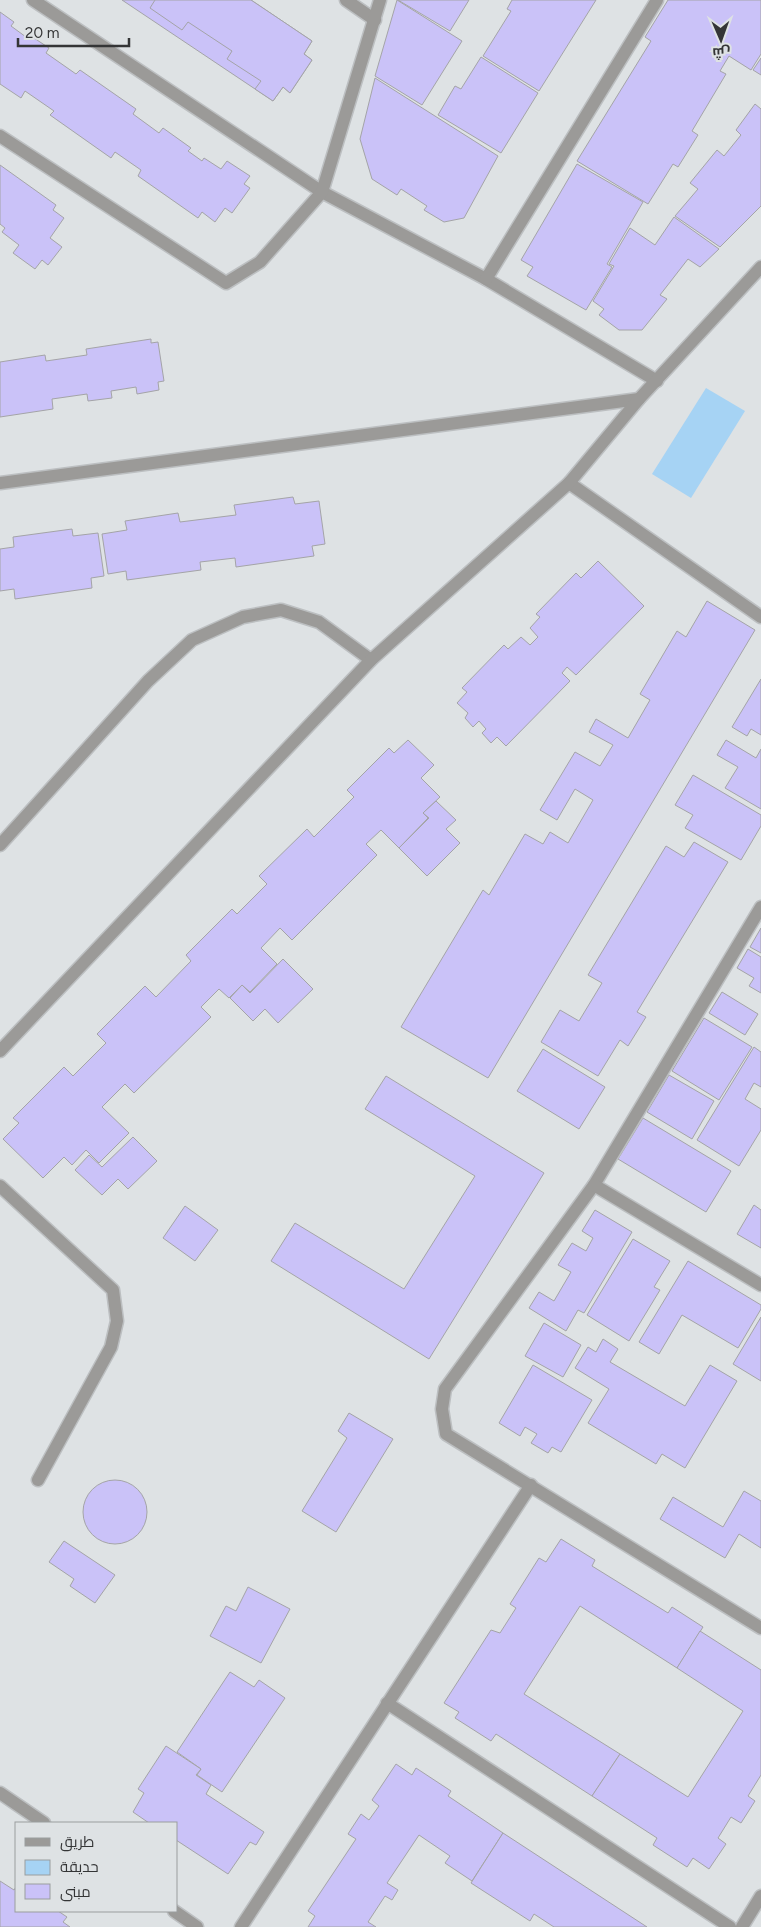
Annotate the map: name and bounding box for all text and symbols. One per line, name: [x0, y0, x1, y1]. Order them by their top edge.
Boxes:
scale bar: [18, 15, 129, 47]
north arrow: [696, 15, 746, 65]
text: 20 m: [25, 24, 59, 42]
text: ش: [712, 44, 731, 61]
legend: [15, 1822, 178, 1912]
text: طريق: [60, 1833, 94, 1852]
text: حديقة: [60, 1858, 99, 1876]
text: مبنى: [60, 1883, 91, 1902]

